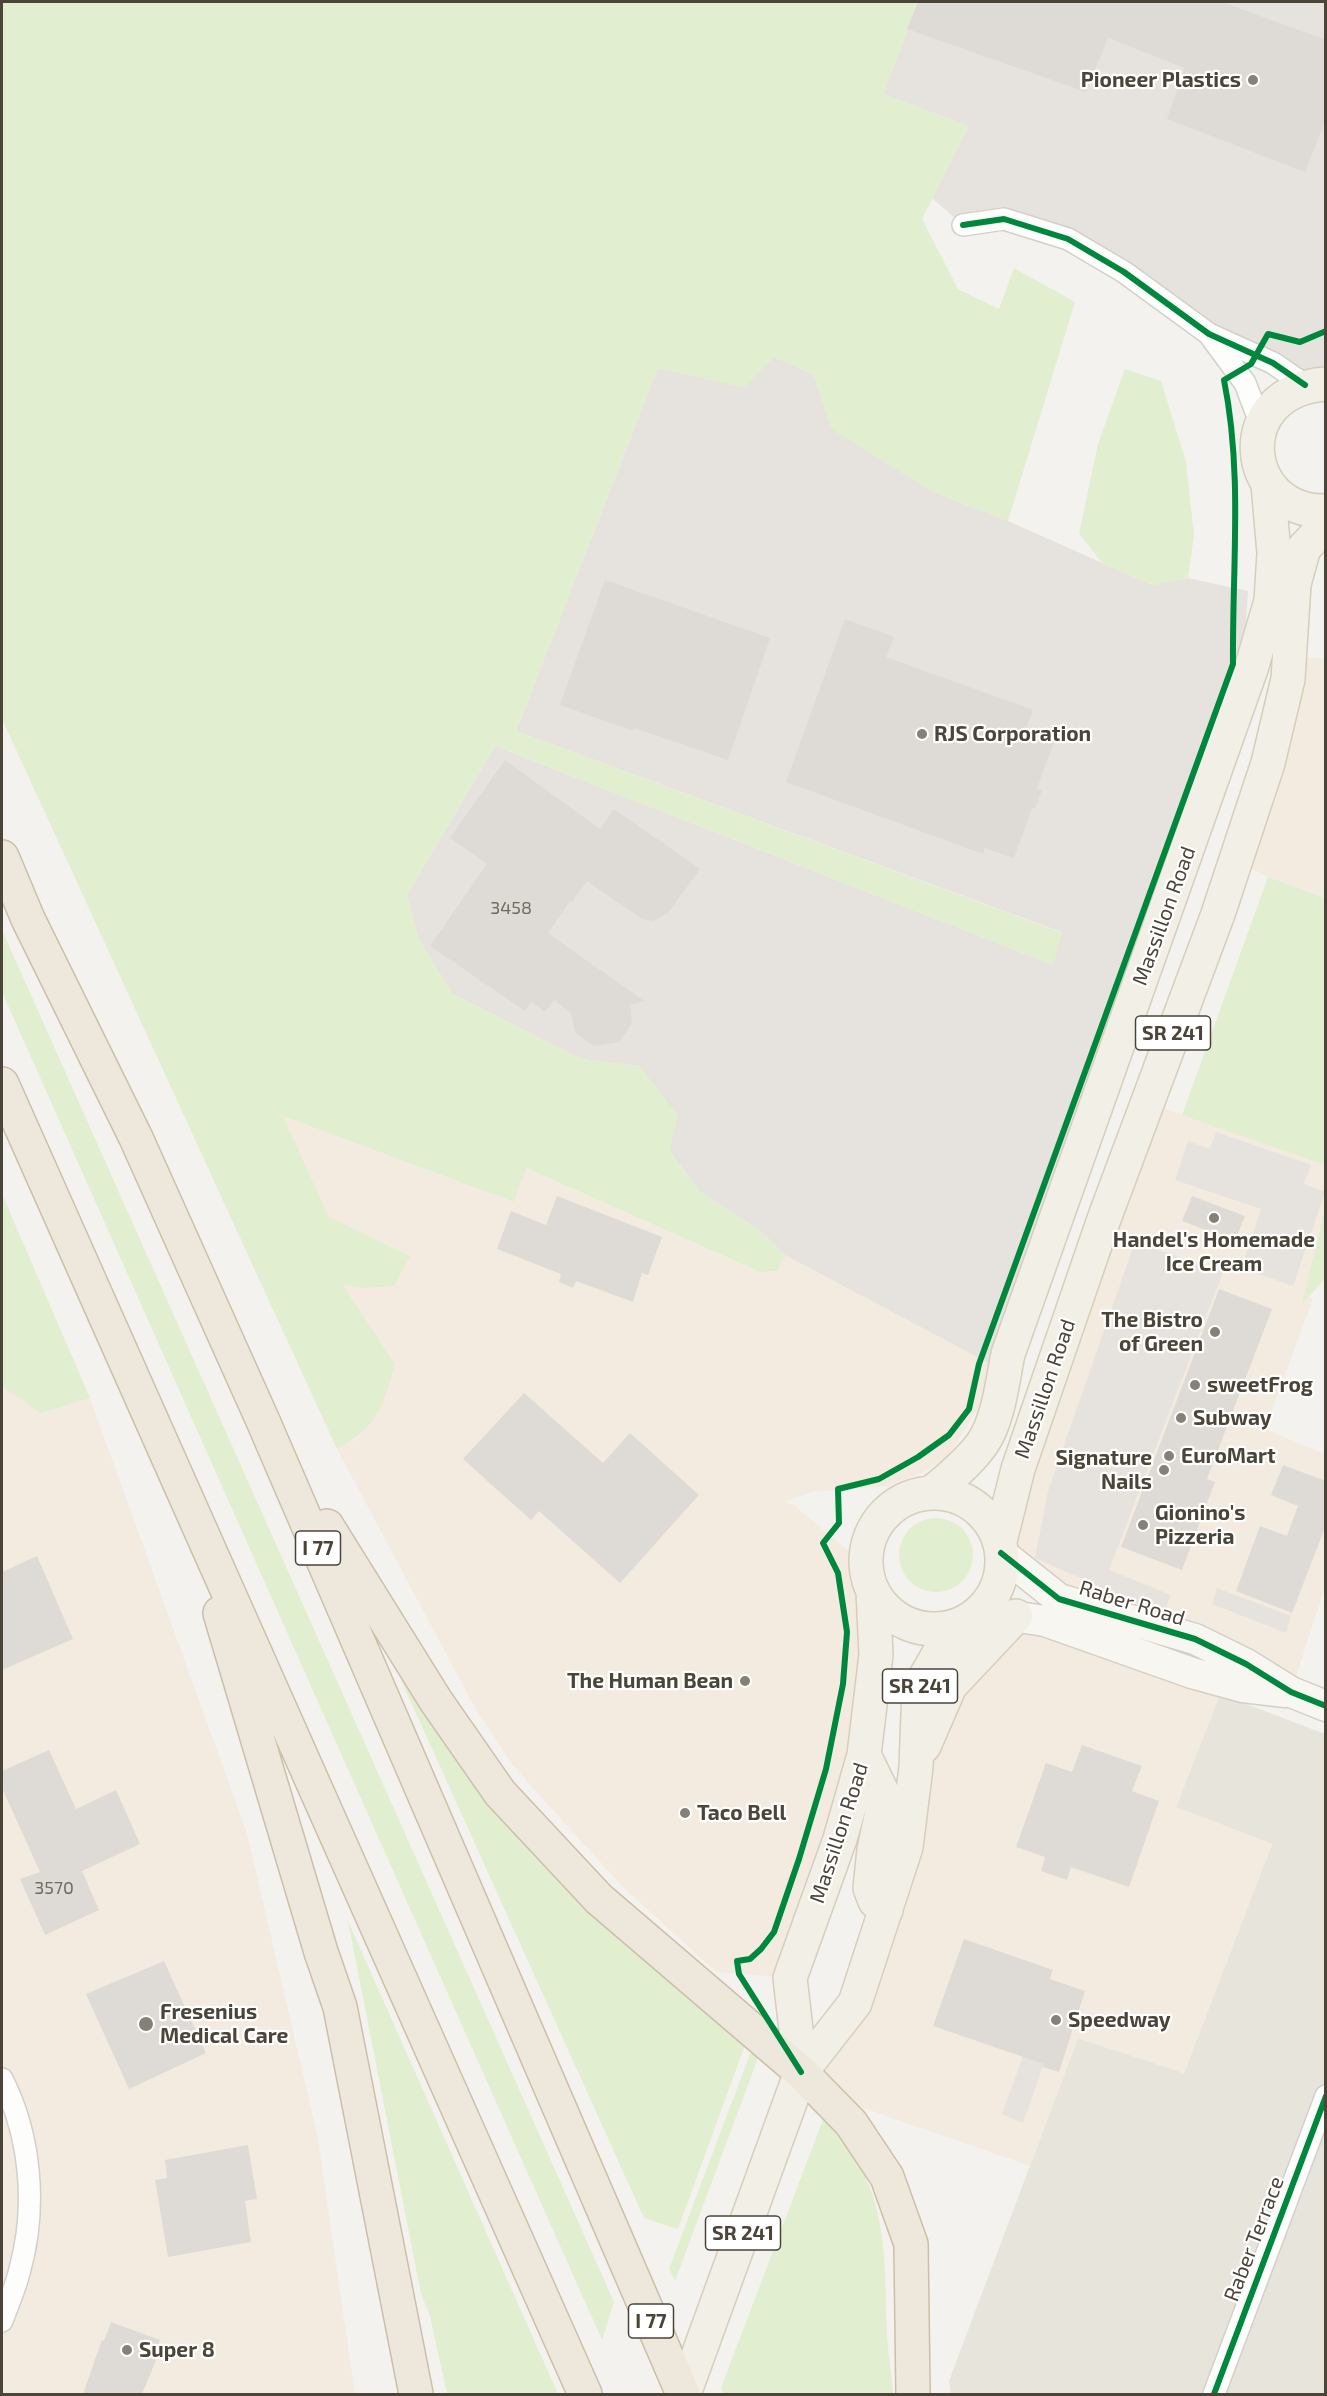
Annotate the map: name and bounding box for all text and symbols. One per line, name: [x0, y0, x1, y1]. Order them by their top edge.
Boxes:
place label: Pioneer Plastics: [1081, 67, 1241, 93]
marker: Pioneer Plastics: [1246, 73, 1260, 87]
place label: RJS Corporation: [934, 721, 1091, 747]
marker: RJS Corporation: [915, 727, 929, 741]
street label: Massillon Road: [1127, 843, 1201, 989]
house number: 3458: [490, 897, 532, 919]
road number: SR 241: [1136, 1016, 1210, 1050]
marker: Handel's Homemade Ice Cream: [1207, 1211, 1221, 1225]
place label: Handel's Homemade Ice Cream: [1113, 1227, 1315, 1277]
place label: The Bistro of Green: [1101, 1307, 1203, 1357]
street label: Massillon Road: [1009, 1316, 1081, 1462]
marker: The Bistro of Green: [1208, 1325, 1222, 1339]
place label: sweetFrog: [1207, 1372, 1313, 1398]
marker: sweetFrog: [1188, 1378, 1202, 1392]
place label: Subway: [1193, 1405, 1272, 1431]
marker: Subway: [1174, 1411, 1188, 1425]
place label: EuroMart: [1181, 1443, 1276, 1469]
place label: Signature Nails: [1055, 1445, 1152, 1495]
marker: EuroMart: [1162, 1449, 1176, 1463]
marker: Signature Nails: [1157, 1463, 1171, 1477]
place label: Gionino's Pizzeria: [1155, 1500, 1245, 1550]
marker: Gionino's Pizzeria: [1136, 1518, 1150, 1532]
road number: I 77: [296, 1531, 340, 1565]
street label: Raber Road: [1076, 1575, 1188, 1631]
place label: The Human Bean: [567, 1668, 733, 1694]
road number: SR 241: [882, 1669, 958, 1703]
marker: The Human Bean: [738, 1674, 752, 1688]
street label: Massillon Road: [804, 1760, 874, 1906]
place label: Taco Bell: [697, 1800, 786, 1826]
marker: Taco Bell: [678, 1806, 692, 1820]
house number: 3570: [34, 1877, 74, 1899]
place label: Fresenius Medical Care: [160, 1999, 288, 2049]
place label: Speedway: [1068, 2007, 1171, 2033]
marker: Speedway: [1049, 2013, 1063, 2027]
marker: Fresenius Medical Care: [137, 2015, 155, 2033]
street label: Raber Terrace: [1219, 2173, 1289, 2305]
road number: SR 241: [706, 2216, 780, 2250]
road number: I 77: [628, 2304, 674, 2338]
place label: Super 8: [139, 2337, 215, 2363]
marker: Super 8: [120, 2343, 134, 2357]

